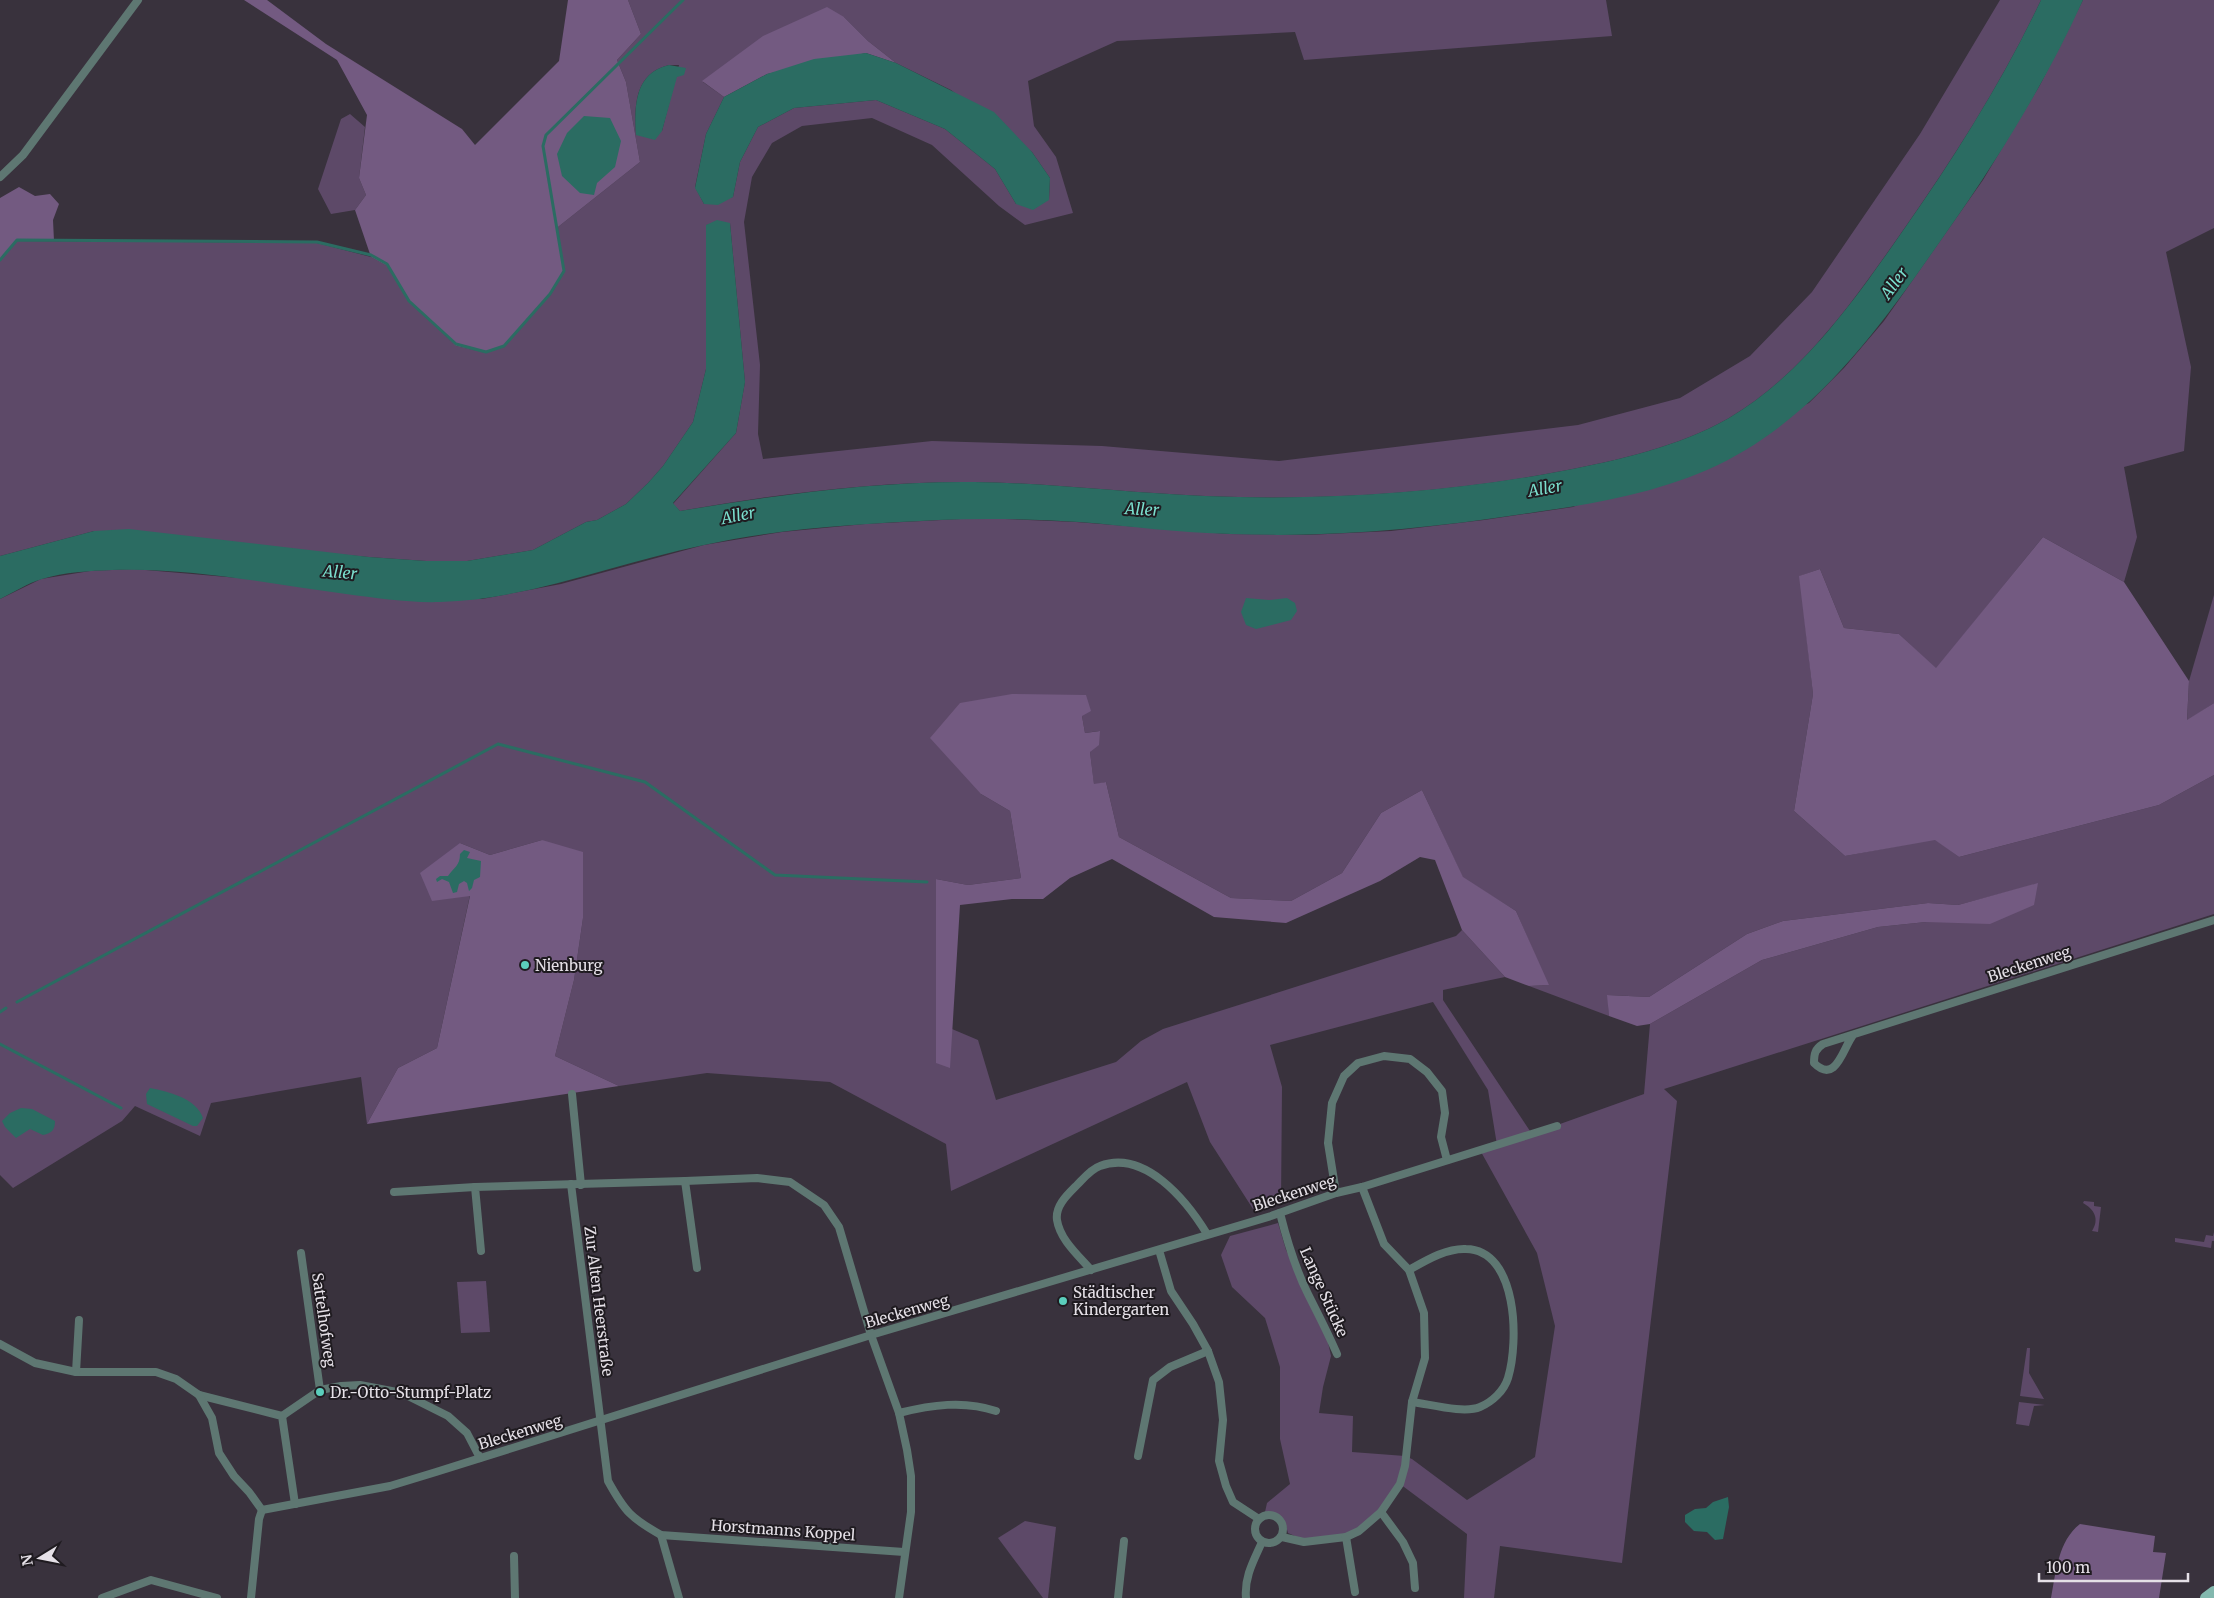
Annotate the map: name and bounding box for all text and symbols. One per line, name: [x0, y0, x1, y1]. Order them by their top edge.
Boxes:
water label: Aller: [1875, 263, 1912, 304]
water label: Aller: [1525, 475, 1564, 501]
water label: Aller: [1122, 498, 1160, 520]
water label: Aller: [717, 502, 757, 528]
water label: Aller: [320, 560, 358, 583]
street label: Bleckenweg: [1985, 942, 2073, 986]
place label: Nienburg: [535, 956, 603, 975]
marker: Nienburg: [519, 959, 531, 971]
street label: Bleckenweg: [1250, 1171, 1338, 1215]
street label: Zur Alten Heerstraße: [580, 1225, 618, 1377]
street label: Lange Stücke: [1296, 1244, 1352, 1340]
street label: Sattelhofweg: [308, 1272, 340, 1368]
place label: Städtischer Kindergarten: [1073, 1283, 1169, 1319]
street label: Bleckenweg: [863, 1290, 951, 1332]
marker: Städtischer Kindergarten: [1057, 1295, 1069, 1307]
place label: Dr.-Otto-Stumpf-Platz: [330, 1383, 491, 1402]
marker: Dr.-Otto-Stumpf-Platz: [314, 1386, 326, 1398]
street label: Bleckenweg: [476, 1410, 564, 1454]
street label: Horstmanns Koppel: [710, 1515, 856, 1545]
north arrow: [15, 1533, 65, 1583]
scale bar: [2039, 1550, 2188, 1582]
text: N: [17, 1553, 37, 1567]
text: 100 m: [2046, 1558, 2090, 1577]

